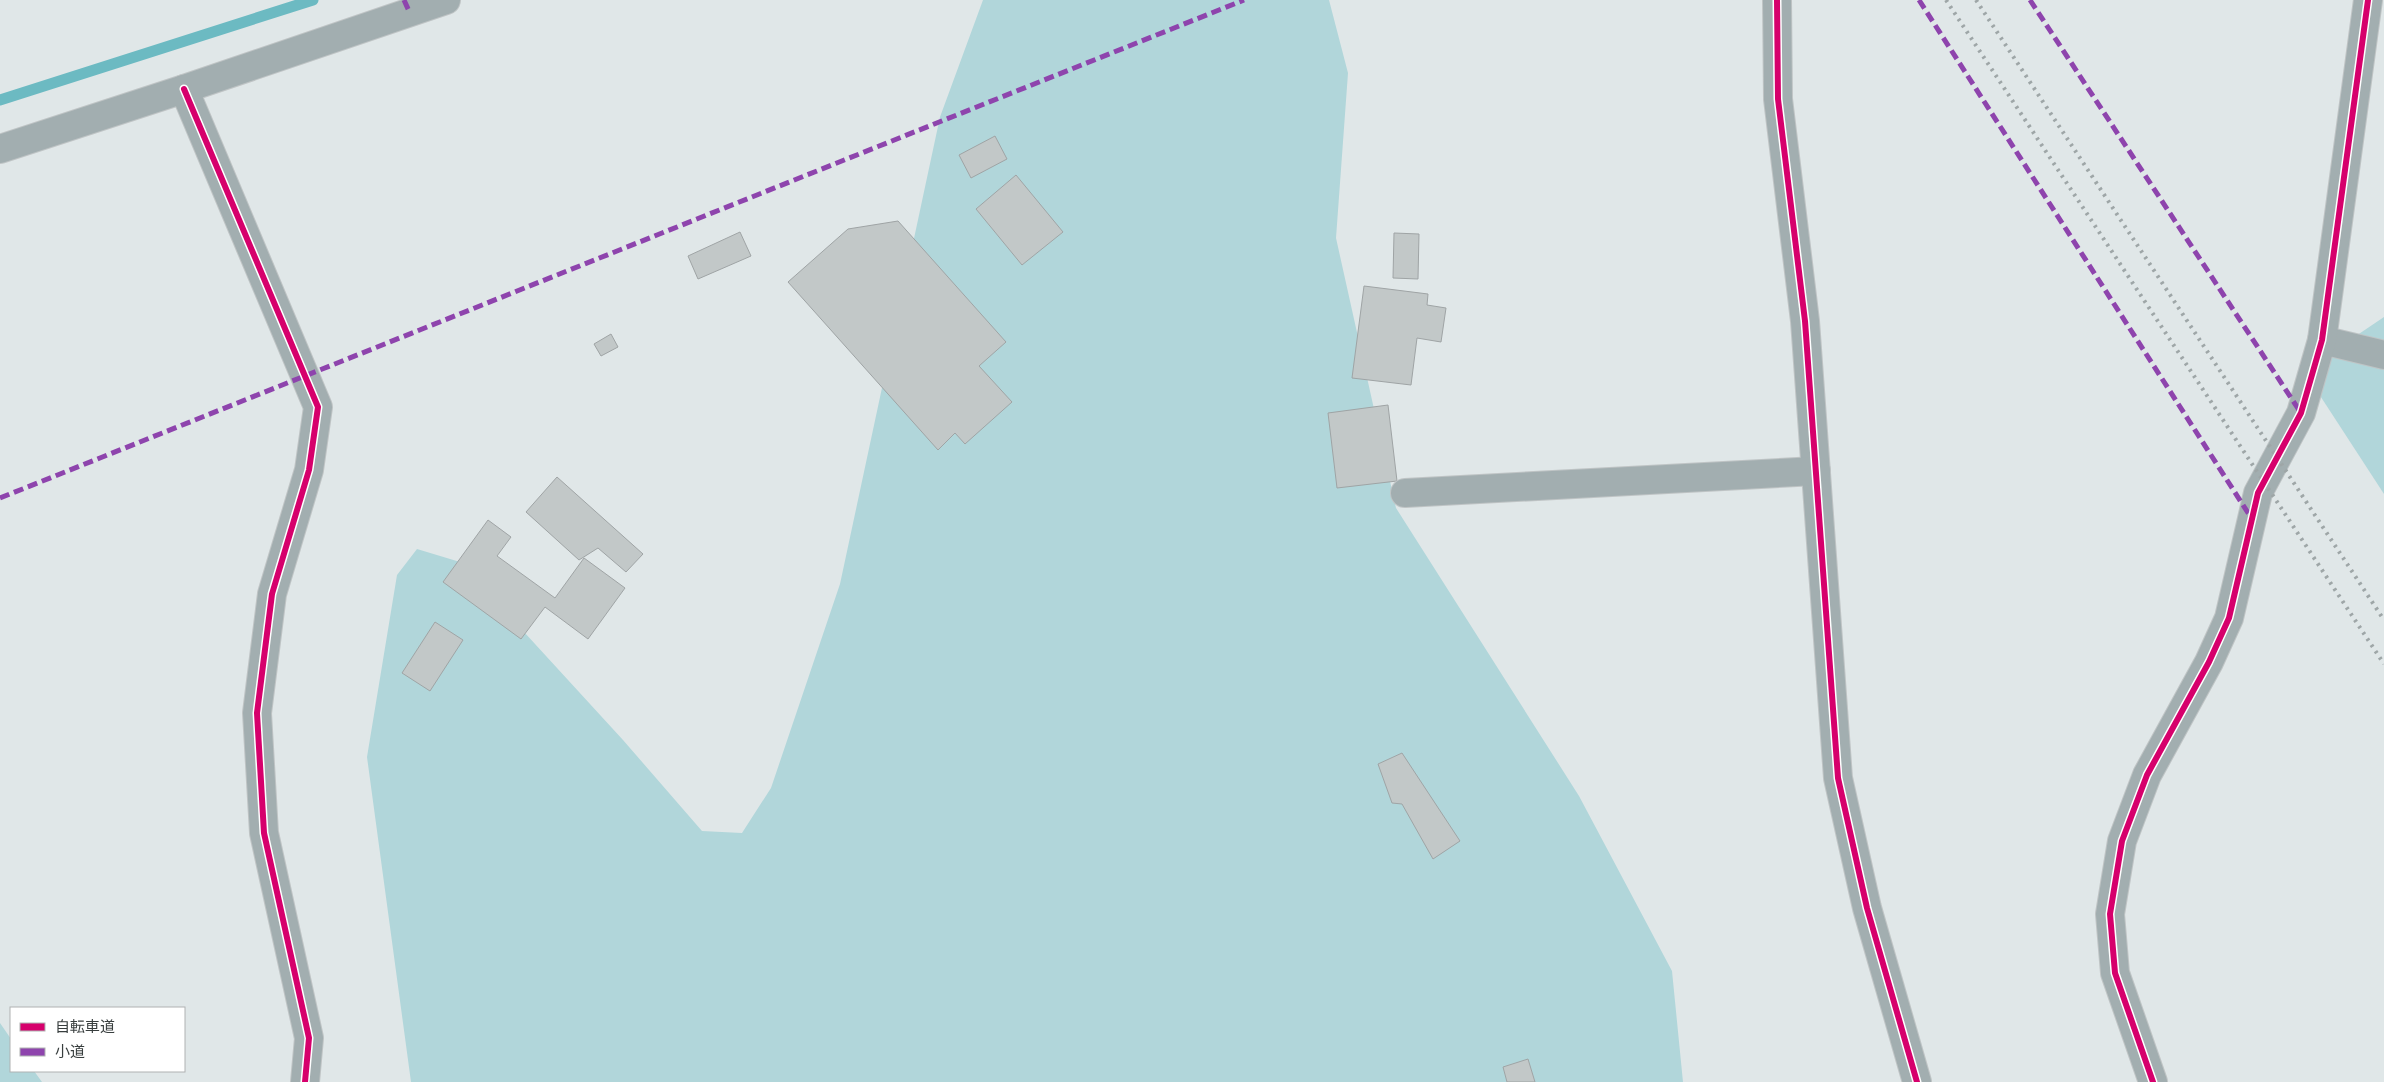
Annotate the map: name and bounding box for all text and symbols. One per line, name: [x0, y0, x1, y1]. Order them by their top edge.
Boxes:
legend: [10, 1007, 185, 1072]
text: 自転車道: [55, 1017, 115, 1035]
text: 小道: [55, 1042, 85, 1060]

